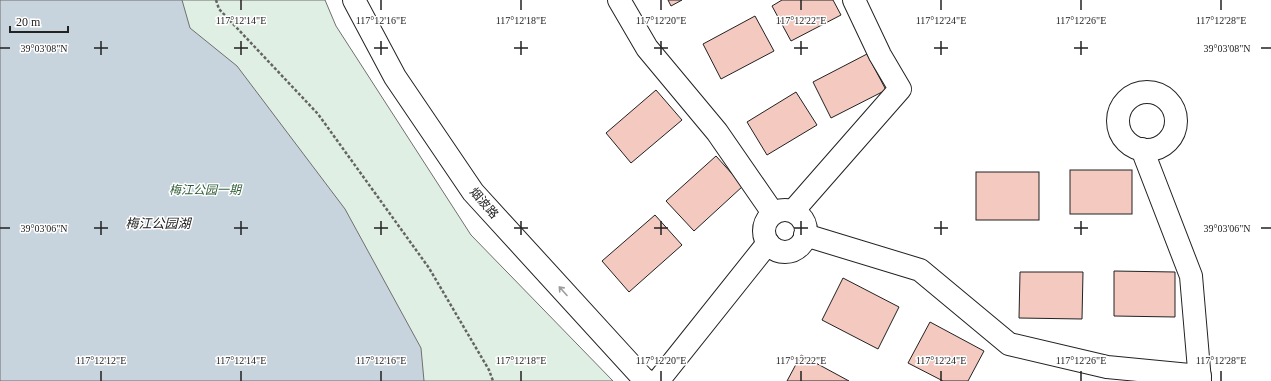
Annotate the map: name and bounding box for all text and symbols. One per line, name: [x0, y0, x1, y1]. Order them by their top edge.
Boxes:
scale bar: [10, 8, 68, 34]
text: 20 m: [16, 15, 41, 29]
text: 117°12'14"E: [216, 15, 266, 26]
text: 117°12'16"E: [356, 15, 406, 26]
text: 117°12'18"E: [496, 15, 546, 26]
text: 117°12'20"E: [636, 15, 686, 26]
text: 117°12'22"E: [776, 15, 826, 26]
text: 117°12'24"E: [916, 15, 966, 26]
text: 117°12'26"E: [1056, 15, 1106, 26]
text: 117°12'28"E: [1196, 15, 1246, 26]
text: 39°03'08"N: [20, 43, 68, 54]
text: 39°03'08"N: [1203, 43, 1251, 54]
park label: 梅江公园一期: [169, 183, 243, 197]
street label: 烟波路: [467, 185, 501, 221]
water label: 梅江公园湖: [125, 216, 192, 231]
text: 39°03'06"N: [20, 223, 68, 234]
text: 39°03'06"N: [1203, 223, 1251, 234]
one-way arrow: [558, 286, 568, 296]
text: 117°12'12"E: [76, 355, 126, 366]
text: 117°12'14"E: [216, 355, 266, 366]
text: 117°12'16"E: [356, 355, 406, 366]
text: 117°12'18"E: [496, 355, 546, 366]
text: 117°12'20"E: [636, 355, 686, 366]
text: 117°12'22"E: [776, 355, 826, 366]
text: 117°12'24"E: [916, 355, 966, 366]
text: 117°12'26"E: [1056, 355, 1106, 366]
text: 117°12'28"E: [1196, 355, 1246, 366]

